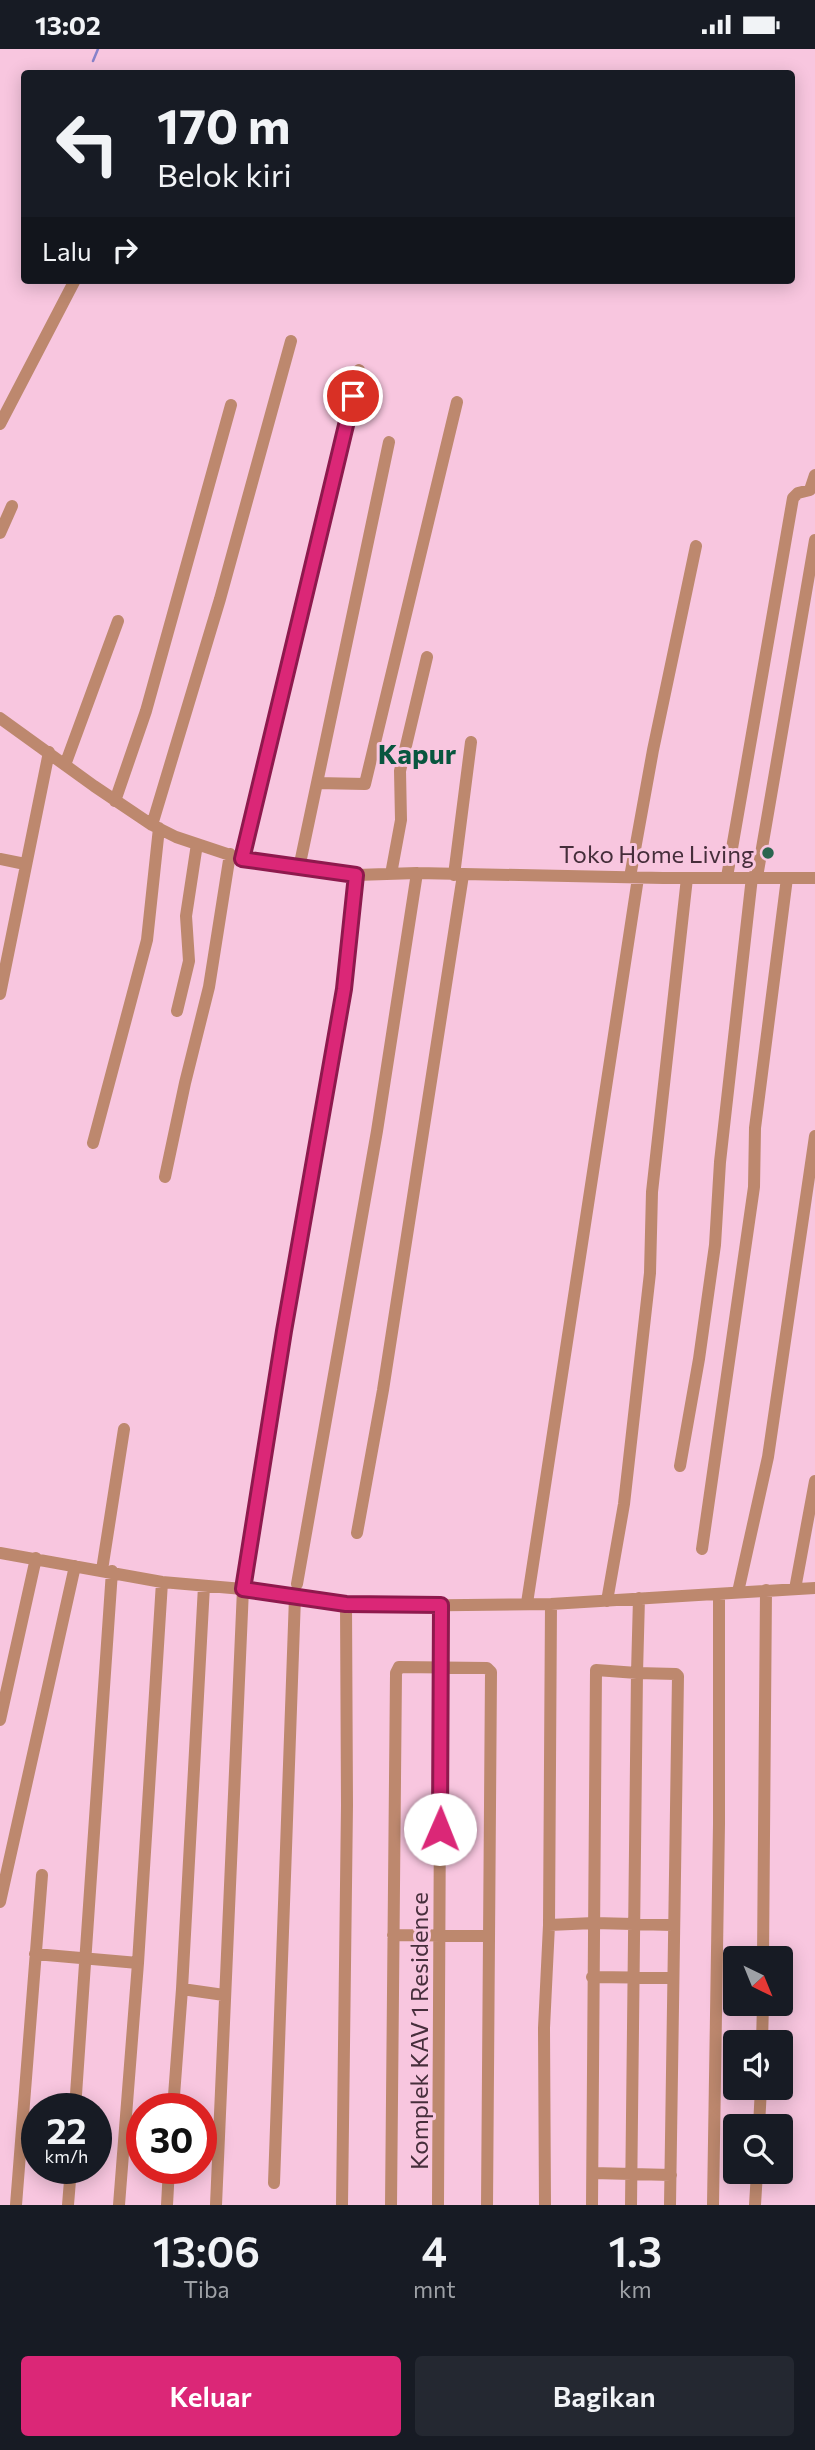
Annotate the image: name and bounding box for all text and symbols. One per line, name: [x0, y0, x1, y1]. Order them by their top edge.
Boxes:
text: 13:02: [35, 9, 101, 40]
text: 170 m: [157, 94, 290, 154]
icon: left: [42, 98, 133, 189]
text: Belok kiri: [157, 154, 292, 194]
icon: right: [106, 231, 144, 269]
text: Lalu: [42, 235, 92, 266]
pin: [323, 366, 383, 426]
icon: arrive: [334, 377, 372, 415]
district label: Kapur: [378, 736, 457, 770]
place label: Toko Home Living: [559, 839, 754, 868]
marker: Toko Home Living: [760, 845, 776, 861]
position arrow: [403, 1792, 477, 1866]
street label: Komplek KAV 1 Residence: [404, 1892, 433, 2170]
north arrow: [723, 1946, 793, 2016]
map controls: [723, 1946, 793, 2184]
button: sound: [723, 2030, 793, 2100]
speed limit sign: 30: [126, 2093, 217, 2184]
text: 22: [47, 2108, 86, 2151]
button: search: [723, 2114, 793, 2184]
text: km/h: [45, 2145, 88, 2167]
text: 13:06: [153, 2224, 260, 2276]
text: 4: [421, 2224, 447, 2276]
text: 1.3: [608, 2224, 662, 2276]
text: Tiba: [183, 2275, 230, 2303]
text: mnt: [413, 2275, 456, 2303]
text: km: [619, 2275, 652, 2303]
button: Keluar: [21, 2356, 401, 2436]
button: Bagikan: [415, 2356, 794, 2436]

